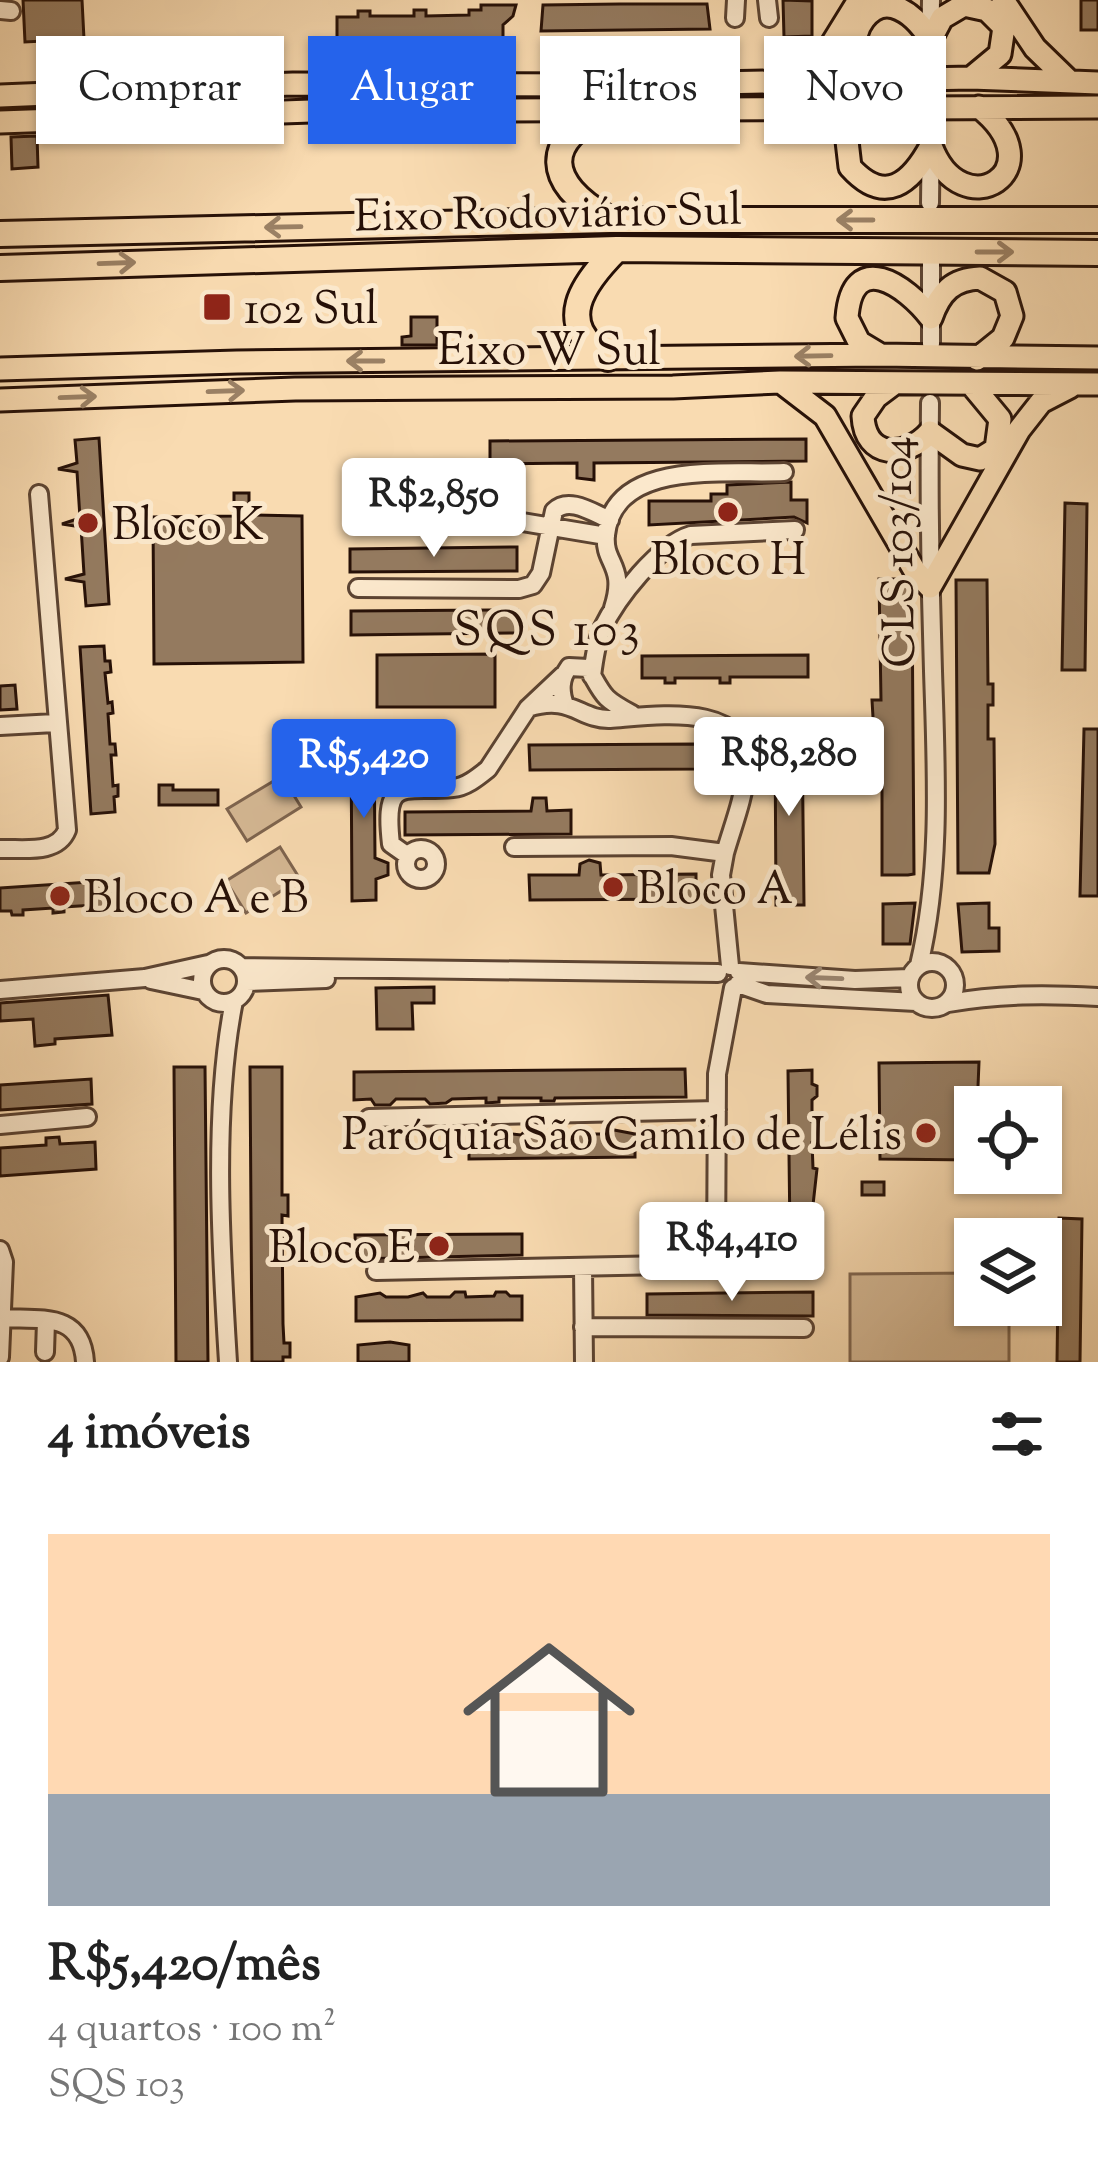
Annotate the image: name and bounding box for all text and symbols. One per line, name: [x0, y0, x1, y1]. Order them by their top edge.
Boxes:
chip: Comprar: [36, 36, 284, 144]
chip: Alugar: [308, 36, 516, 144]
chip: Filtros: [540, 36, 740, 144]
chip: Novo: [764, 36, 946, 144]
street label: Eixo Rodoviário Sul: [354, 181, 742, 252]
one-way arrow: [836, 209, 875, 231]
one-way arrow: [264, 216, 303, 239]
one-way arrow: [975, 241, 1014, 263]
one-way arrow: [97, 252, 136, 275]
place label: 102 Sul: [244, 280, 378, 345]
marker: 102 Sul: [201, 291, 233, 323]
street label: Eixo W Sul: [437, 321, 661, 386]
one-way arrow: [794, 344, 833, 367]
one-way arrow: [346, 350, 385, 372]
one-way arrow: [206, 379, 245, 402]
one-way arrow: [58, 385, 97, 408]
street label: CLS 103/104: [867, 436, 936, 668]
pin: R$2,850: [323, 458, 545, 560]
text: R$2,850: [369, 469, 499, 525]
place label: Bloco K: [112, 496, 264, 561]
marker: Bloco H: [715, 499, 741, 525]
marker: Bloco K: [75, 510, 101, 536]
place label: Bloco H: [651, 531, 805, 596]
district label: SQS 103: [453, 599, 643, 668]
pin: R$8,280: [678, 717, 900, 819]
pin: R$5,420: [253, 719, 475, 821]
text: R$8,280: [721, 728, 857, 784]
text: R$5,420: [299, 730, 429, 786]
place label: Bloco A: [637, 860, 793, 925]
place label: Bloco A e B: [84, 869, 308, 934]
marker: Bloco A: [600, 874, 626, 900]
marker: Bloco A e B: [47, 883, 73, 909]
one-way arrow: [805, 967, 844, 990]
map controls: [954, 1086, 1062, 1326]
button: locate: [954, 1086, 1062, 1194]
place label: Paróquia São Camilo de Lélis: [342, 1106, 902, 1171]
marker: Paróquia São Camilo de Lélis: [913, 1120, 939, 1146]
pin: R$4,410: [621, 1202, 843, 1304]
text: R$4,410: [666, 1213, 798, 1269]
button: layers: [954, 1218, 1062, 1326]
place label: Bloco E: [268, 1219, 415, 1284]
marker: Bloco E: [426, 1233, 452, 1259]
text: 4 imóveis: [48, 1398, 251, 1471]
icon: filters: [984, 1401, 1050, 1467]
icon: home: [441, 1612, 657, 1828]
text: R$5,420/mês: [48, 1930, 321, 2003]
text: 4 quartos · 100 m²: [48, 2003, 336, 2059]
text: SQS 103: [48, 2059, 185, 2115]

